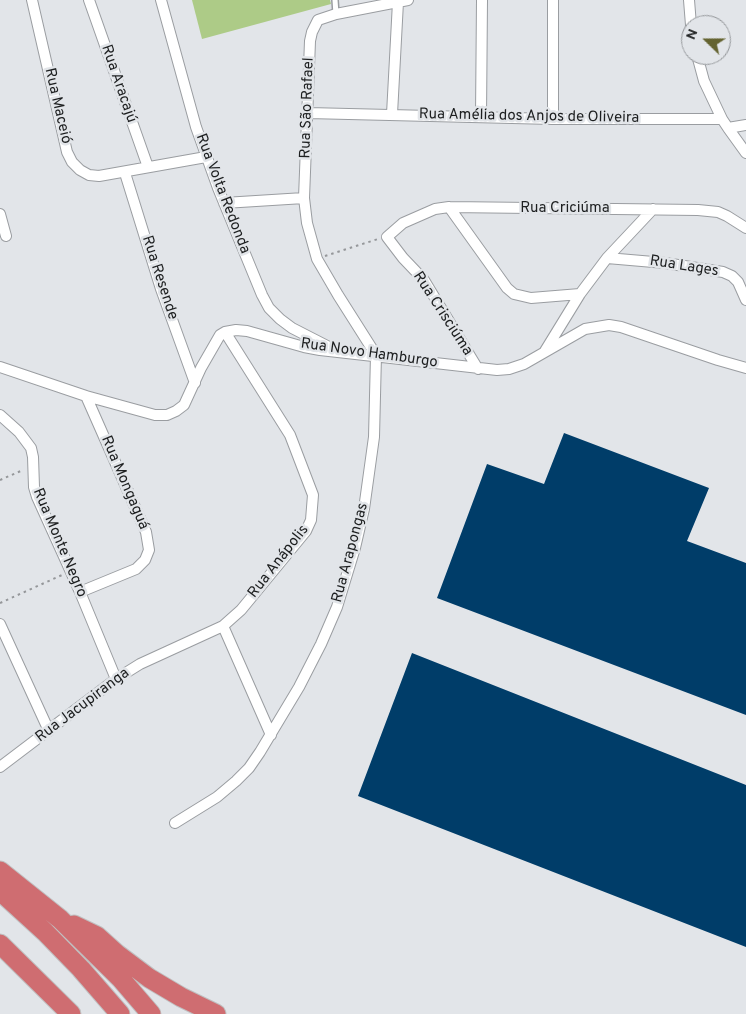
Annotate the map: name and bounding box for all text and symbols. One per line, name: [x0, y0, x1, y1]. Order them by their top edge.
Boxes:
north arrow: [681, 15, 731, 65]
text: N: [683, 27, 702, 42]
street label: Rua Aracajú: [96, 43, 140, 125]
street label: Rua São Rafael: [297, 57, 319, 159]
street label: Rua Maceió: [40, 66, 74, 146]
street label: Rua Amélia dos Anjos de Oliveira: [419, 106, 639, 128]
street label: Rua Volta Redonda: [191, 132, 253, 256]
street label: Rua Criciúma: [520, 200, 610, 218]
street label: Rua Resende: [137, 234, 181, 322]
street label: Rua Lages: [648, 253, 720, 281]
street label: Rua Crisciúma: [408, 269, 476, 359]
street label: Rua Novo Hamburgo: [299, 335, 439, 373]
street label: Rua Mongaguá: [96, 433, 152, 533]
street label: Rua Monte Negro: [28, 486, 90, 600]
street label: Rua Arapongas: [329, 501, 373, 605]
street label: Rua Anápolis: [245, 522, 313, 602]
street label: Rua Jacupiranga: [32, 665, 134, 747]

